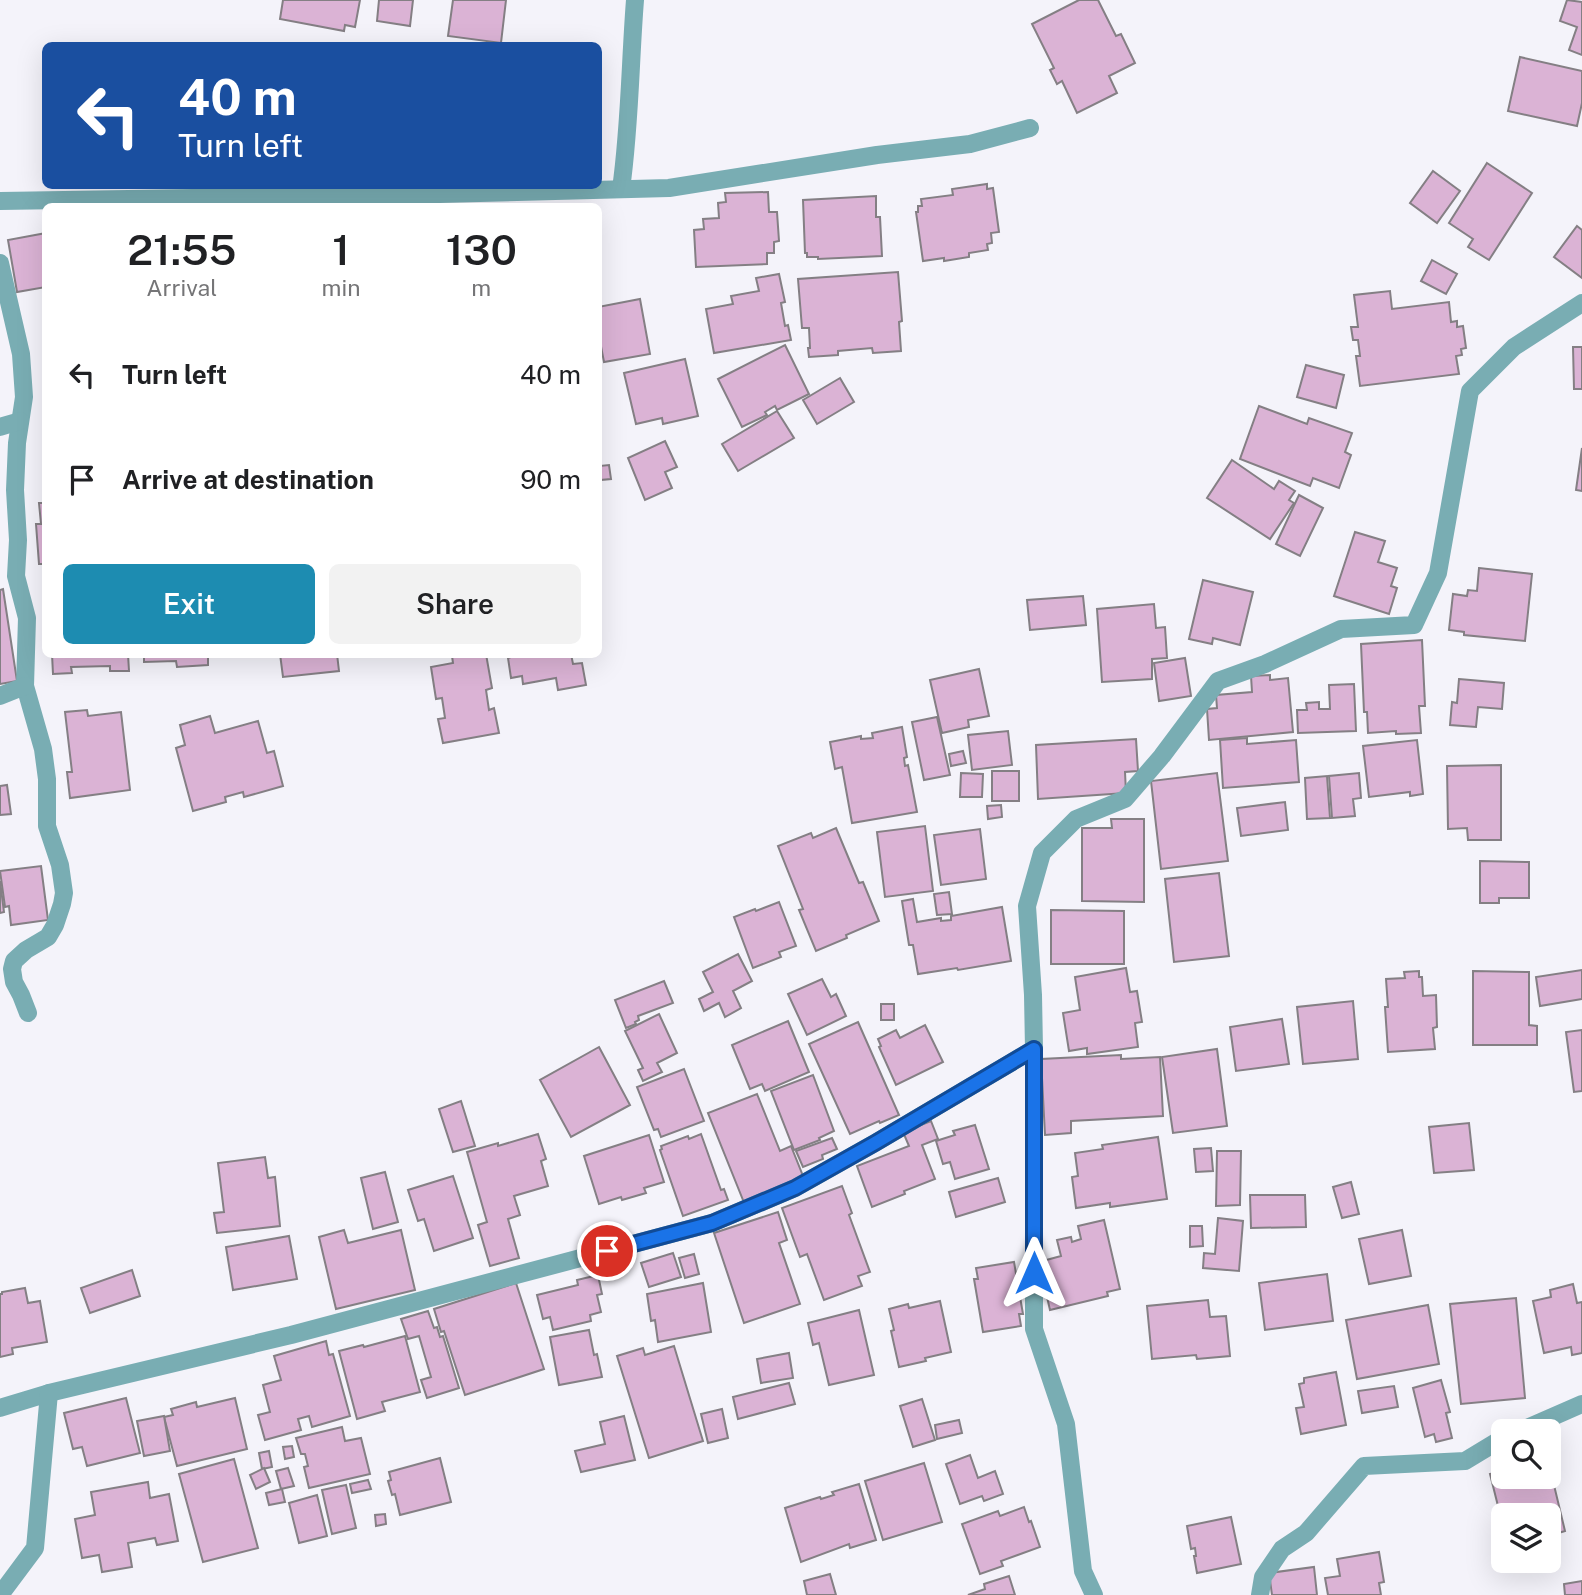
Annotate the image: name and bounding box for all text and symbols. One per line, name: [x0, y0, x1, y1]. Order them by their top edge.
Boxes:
text: 40 m: [178, 68, 297, 126]
icon: left: [63, 70, 154, 161]
text: Turn left: [178, 127, 303, 164]
text: 21:55: [127, 225, 236, 274]
text: 1: [332, 225, 350, 274]
text: 130: [446, 225, 517, 274]
text: Arrival: [146, 274, 217, 301]
text: min: [322, 274, 361, 301]
text: m: [471, 274, 491, 301]
icon: left: [63, 356, 101, 394]
text: Turn left: [122, 359, 227, 390]
text: 40 m: [520, 359, 581, 390]
icon: arrive: [63, 461, 101, 499]
text: Arrive at destination: [122, 464, 374, 495]
text: 90 m: [520, 464, 581, 495]
button: Exit: [63, 564, 315, 644]
button: Share: [329, 564, 581, 644]
pin: [577, 1221, 637, 1281]
icon: arrive: [588, 1232, 626, 1270]
position arrow: [997, 1236, 1071, 1310]
map controls: [1491, 1419, 1561, 1573]
button: search: [1491, 1419, 1561, 1489]
button: layers: [1491, 1503, 1561, 1573]

